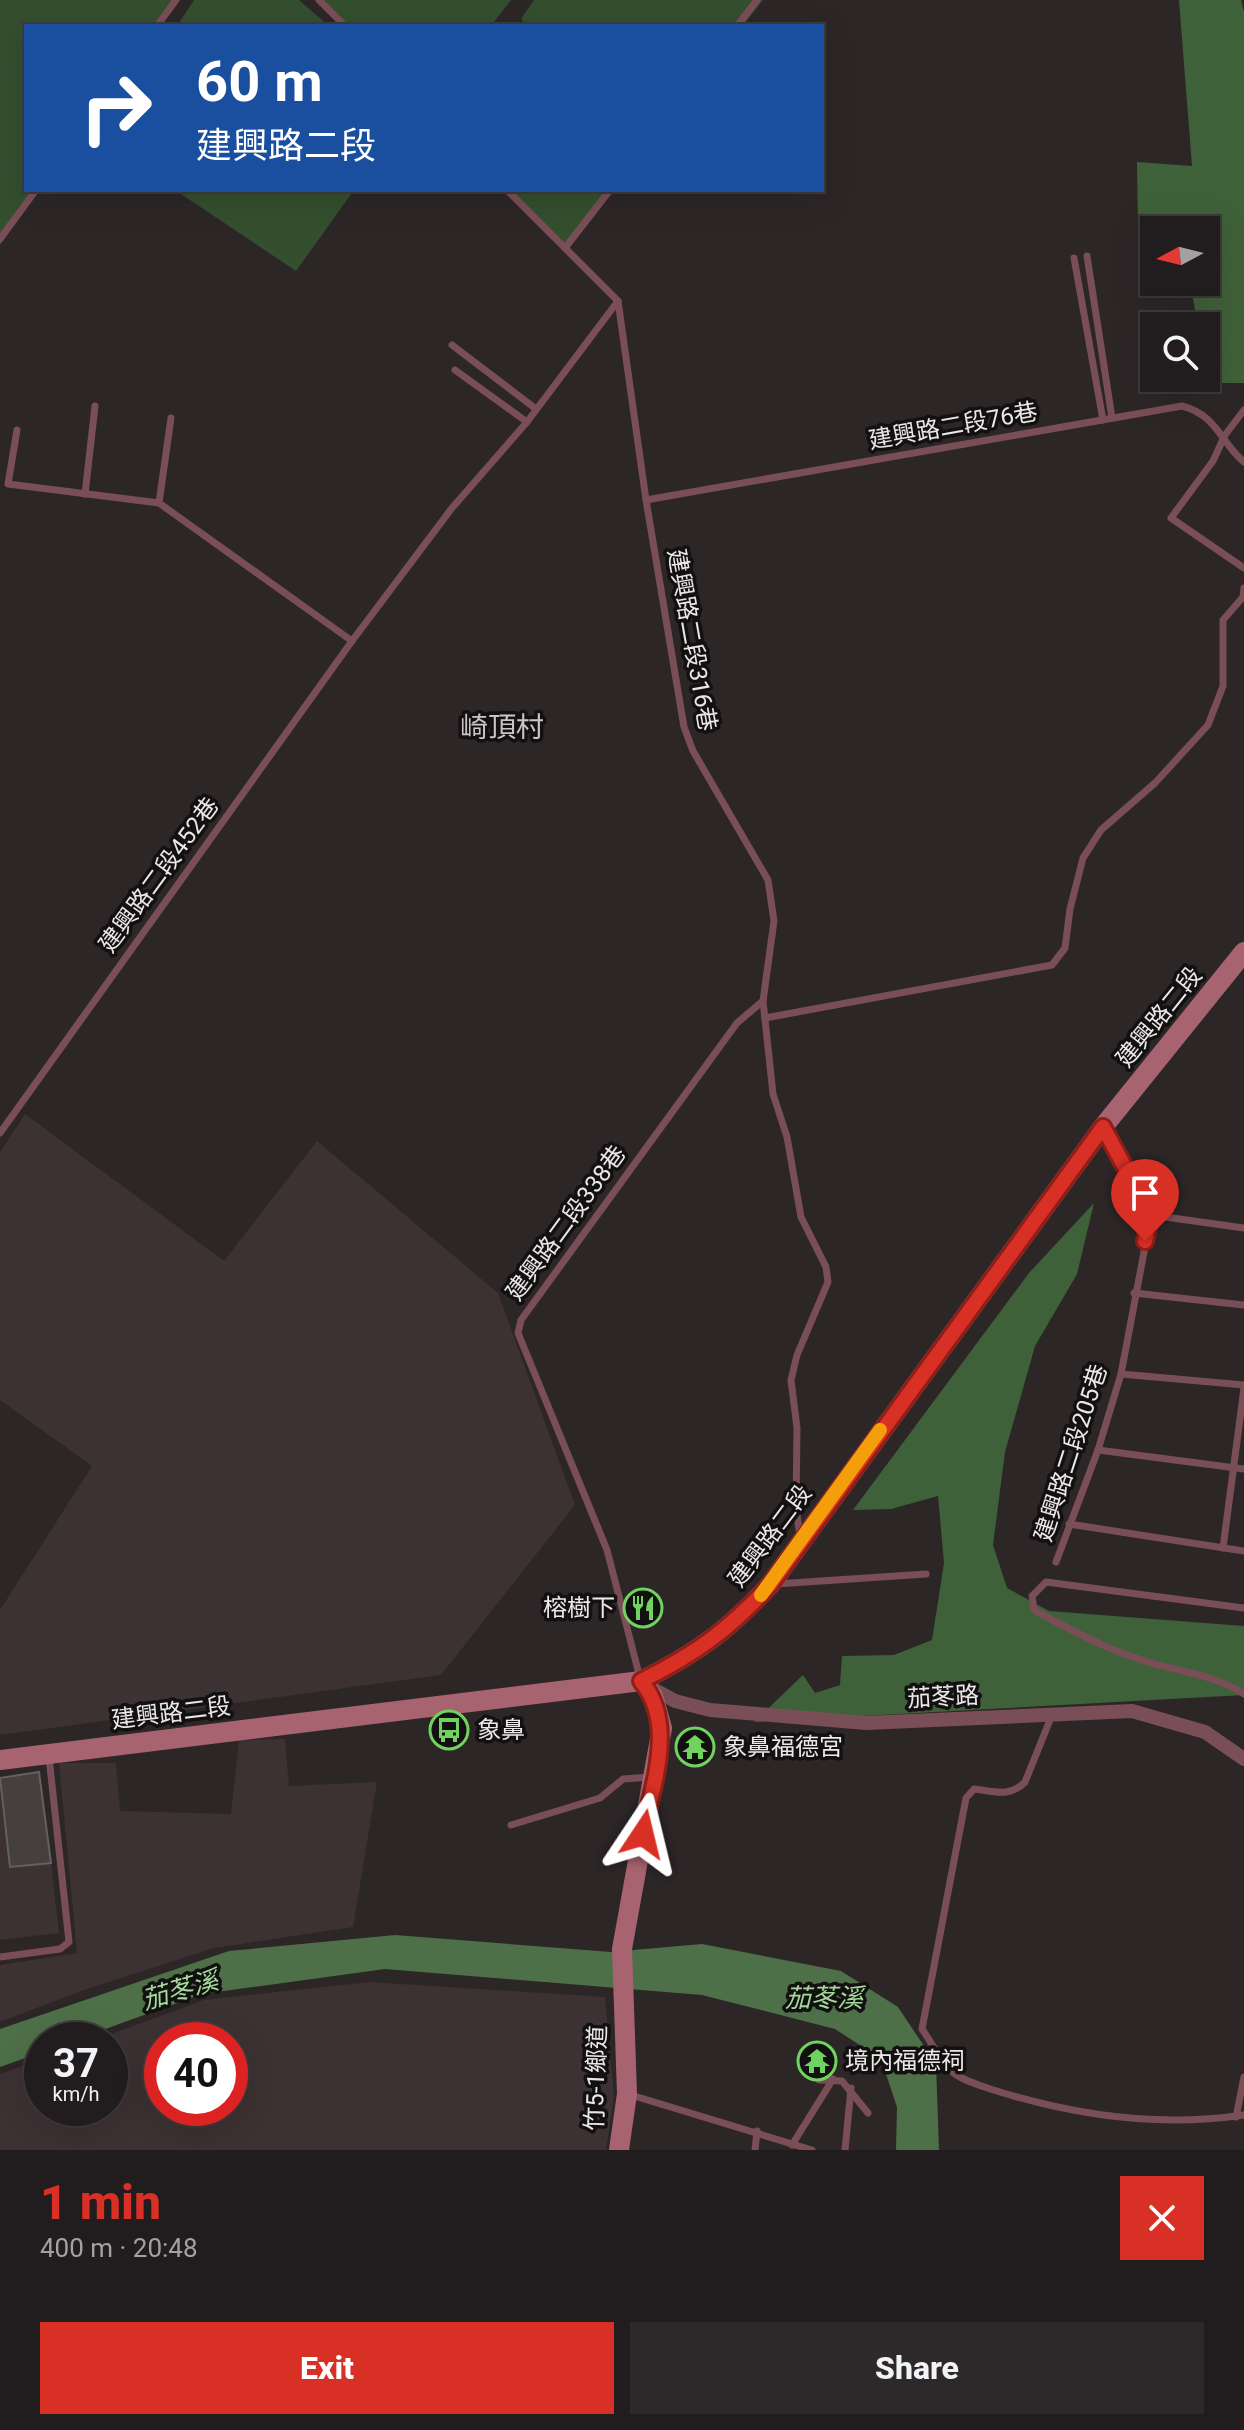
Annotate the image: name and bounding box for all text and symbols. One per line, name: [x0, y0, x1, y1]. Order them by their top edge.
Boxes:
text: 60 m: [196, 49, 323, 115]
icon: right: [64, 56, 168, 160]
text: 建興路二段: [196, 125, 376, 167]
north arrow: [1140, 216, 1220, 296]
map controls: [1140, 216, 1220, 392]
button: search: [1140, 312, 1220, 392]
street label: 建興路二段76巷: [866, 397, 1040, 455]
street label: 建興路二段316巷: [662, 547, 722, 733]
district label: 崎頂村: [460, 711, 544, 744]
street label: 建興路二段452巷: [93, 792, 225, 958]
street label: 建興路二段: [1110, 962, 1208, 1072]
street label: 建興路二段338巷: [500, 1140, 632, 1306]
pin: [1111, 1159, 1179, 1241]
icon: arrive: [1123, 1171, 1167, 1215]
street label: 建興路二段205巷: [1029, 1361, 1113, 1545]
street label: 建興路二段: [723, 1480, 817, 1592]
restaurant icon: 榕樹下: [622, 1587, 664, 1629]
place label: 榕樹下: [543, 1594, 615, 1622]
street label: 茄苳路: [906, 1681, 980, 1713]
street label: 建興路二段: [110, 1692, 232, 1734]
bus stop icon: 象鼻: [428, 1709, 470, 1751]
place label: 象鼻: [477, 1716, 525, 1744]
temple icon: 象鼻福德宮: [674, 1726, 716, 1768]
place label: 象鼻福德宮: [723, 1733, 843, 1761]
position arrow: [601, 1792, 685, 1876]
water label: 茄苳溪: [138, 1964, 225, 2015]
water label: 茄苳溪: [785, 1983, 867, 2013]
speed limit sign: 40: [144, 2022, 248, 2126]
street label: 竹5-1鄉道: [580, 2025, 612, 2131]
text: 37: [53, 2040, 99, 2087]
temple icon: 境內福德祠: [796, 2040, 838, 2082]
place label: 境內福德祠: [845, 2047, 965, 2075]
text: km/h: [53, 2082, 99, 2106]
text: 1 min: [40, 2174, 161, 2231]
button: close: [1120, 2176, 1204, 2260]
text: 400 m · 20:48: [40, 2233, 198, 2263]
button: Exit: [40, 2322, 614, 2414]
button: Share: [630, 2322, 1204, 2414]

